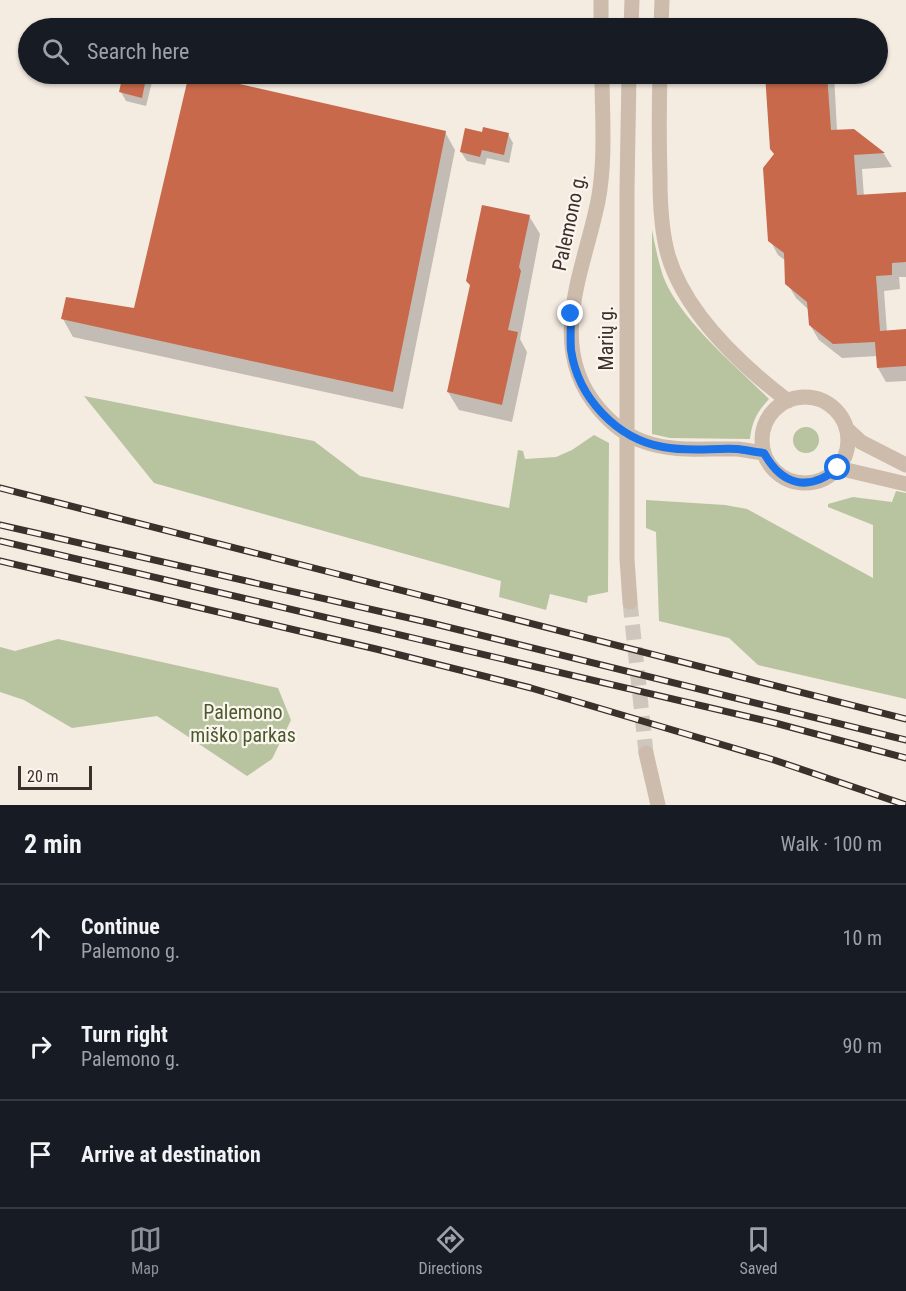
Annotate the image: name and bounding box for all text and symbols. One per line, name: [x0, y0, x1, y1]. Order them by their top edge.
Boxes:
search box: [18, 18, 888, 84]
icon: search: [39, 35, 72, 68]
text: Search here: [87, 39, 189, 64]
street label: Palemono g.: [547, 171, 591, 273]
route end: [557, 300, 583, 326]
street label: Marių g.: [594, 306, 618, 370]
route start: [824, 454, 850, 480]
park label: Palemono miško parkas: [190, 700, 296, 747]
scale bar: [18, 763, 92, 790]
text: 20 m: [27, 767, 59, 786]
text: 2 min: [24, 829, 82, 859]
text: Walk · 100 m: [781, 832, 882, 856]
text: Continue: [81, 914, 160, 939]
icon: ahead: [24, 922, 57, 955]
text: 10 m: [843, 926, 882, 950]
text: Palemono g.: [81, 939, 180, 963]
text: Turn right: [81, 1022, 168, 1047]
icon: right: [24, 1030, 57, 1063]
text: 90 m: [843, 1034, 882, 1058]
text: Palemono g.: [81, 1047, 180, 1071]
icon: arrive: [24, 1138, 57, 1171]
text: Arrive at destination: [81, 1142, 261, 1167]
tab: Map: [129, 1223, 162, 1278]
tab: Directions: [419, 1223, 482, 1278]
tab: Saved: [739, 1223, 777, 1278]

